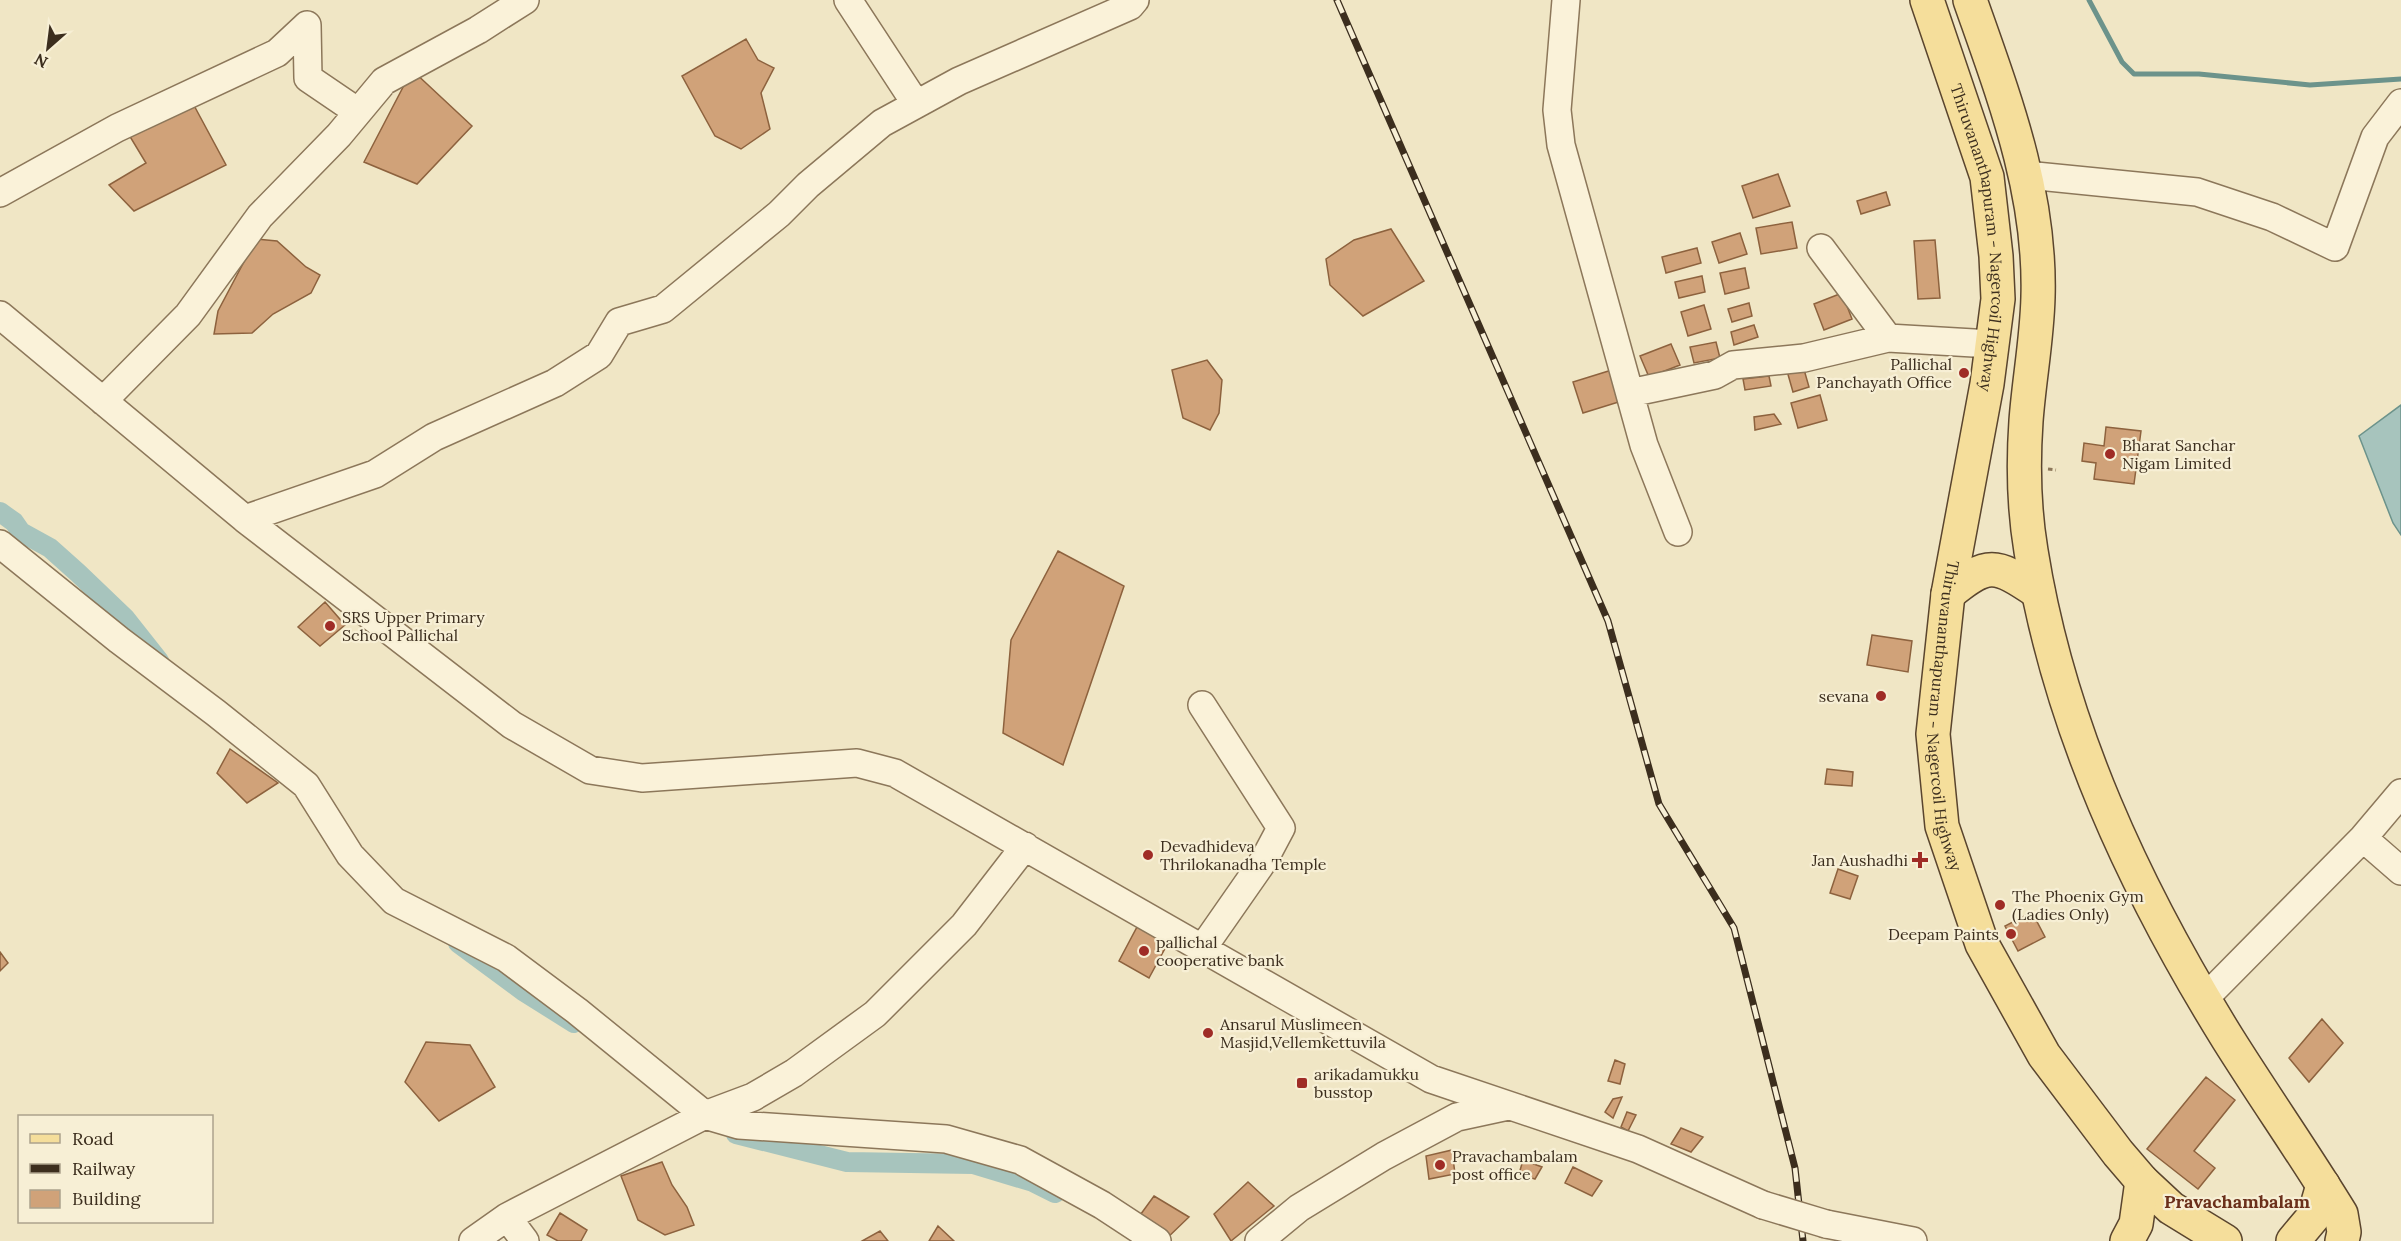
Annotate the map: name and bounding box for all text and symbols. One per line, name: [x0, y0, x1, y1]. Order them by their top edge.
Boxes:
north arrow: [18, 18, 78, 78]
text: N: [31, 50, 51, 73]
street label: Thiruvananthapuram - Nagercoil Highway: [1946, 81, 2008, 394]
place label: Pallichal Panchayath Office: [1816, 354, 1952, 392]
marker: Pallichal Panchayath Office: [1957, 366, 1971, 380]
place label: Bharat Sanchar Nigam Limited: [2122, 435, 2235, 473]
marker: Bharat Sanchar Nigam Limited: [2103, 447, 2117, 461]
street label: Thiruvananthapuram - Nagercoil Highway: [1923, 559, 1967, 874]
place label: SRS Upper Primary School Pallichal: [342, 607, 485, 645]
marker: SRS Upper Primary School Pallichal: [323, 619, 337, 633]
place label: sevana: [1819, 686, 1869, 706]
marker: sevana: [1874, 689, 1888, 703]
place label: Devadhideva Thrilokanadha Temple: [1160, 836, 1327, 874]
marker: Devadhideva Thrilokanadha Temple: [1141, 848, 1155, 862]
place label: Jan Aushadhi: [1811, 850, 1908, 870]
marker: Jan Aushadhi: [1913, 853, 1927, 867]
place label: The Phoenix Gym (Ladies Only): [2012, 886, 2144, 925]
marker: The Phoenix Gym (Ladies Only): [1993, 898, 2007, 912]
place label: Deepam Paints: [1888, 924, 1999, 944]
marker: Deepam Paints: [2004, 927, 2018, 941]
place label: pallichal cooperative bank: [1156, 932, 1284, 970]
marker: pallichal cooperative bank: [1137, 944, 1151, 958]
place label: Ansarul Muslimeen Masjid,Vellemkettuvila: [1219, 1014, 1386, 1052]
marker: Ansarul Muslimeen Masjid,Vellemkettuvila: [1201, 1026, 1215, 1040]
place label: arikadamukku busstop: [1314, 1064, 1419, 1102]
marker: arikadamukku busstop: [1295, 1076, 1309, 1090]
legend: [18, 1115, 213, 1223]
text: Road: [72, 1127, 114, 1150]
place label: Pravachambalam post office: [1452, 1146, 1578, 1184]
text: Railway: [72, 1157, 136, 1180]
marker: Pravachambalam post office: [1433, 1158, 1447, 1172]
text: Building: [72, 1187, 142, 1210]
district label: Pravachambalam: [2164, 1190, 2311, 1213]

